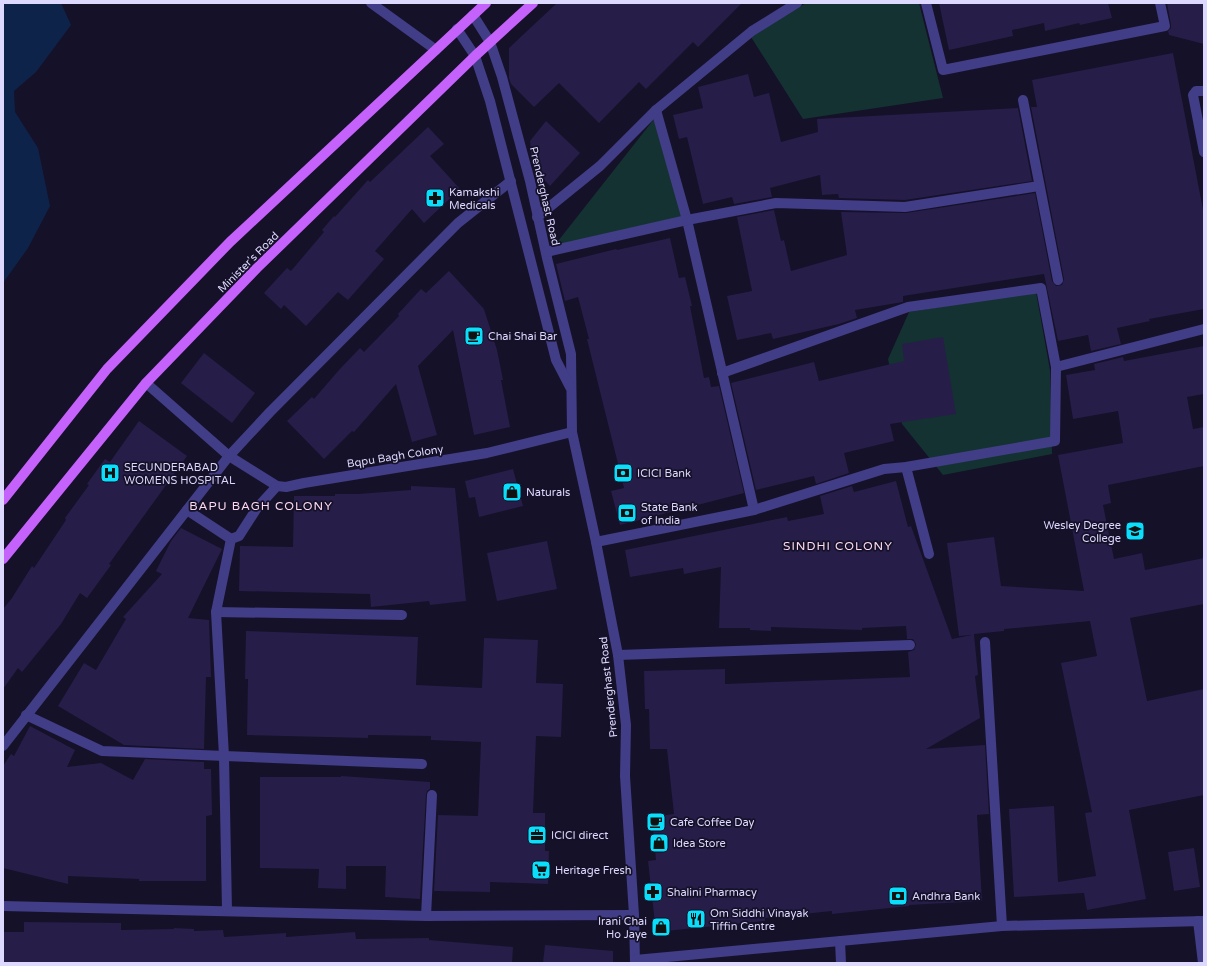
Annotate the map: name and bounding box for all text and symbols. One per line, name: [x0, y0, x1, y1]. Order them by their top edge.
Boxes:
street label: Prenderghast Road: [527, 145, 562, 247]
place label: Kamakshi Medicals: [449, 186, 500, 212]
pharmacy icon: Kamakshi Medicals: [424, 187, 446, 209]
street label: Minister's Road: [215, 229, 282, 295]
cafe icon: Chai Shai Bar: [463, 325, 485, 347]
place label: Chai Shai Bar: [488, 330, 558, 343]
street label: Bqpu Bagh Colony: [346, 442, 444, 471]
place label: SECUNDERABAD WOMENS HOSPITAL: [124, 461, 236, 487]
hospital icon: SECUNDERABAD WOMENS HOSPITAL: [99, 462, 121, 484]
bank icon: ICICI Bank: [612, 462, 634, 484]
place label: ICICI Bank: [637, 467, 691, 480]
shop icon: Naturals: [501, 481, 523, 503]
place label: Naturals: [526, 486, 570, 499]
district label: BAPU BAGH COLONY: [189, 499, 333, 513]
place label: State Bank of India: [641, 501, 698, 527]
bank icon: State Bank of India: [616, 502, 638, 524]
place label: Wesley Degree College: [1043, 519, 1121, 545]
school or university icon: Wesley Degree College: [1124, 520, 1146, 542]
district label: SINDHI COLONY: [783, 539, 893, 553]
street label: Prenderghast Road: [597, 636, 620, 738]
cafe icon: Cafe Coffee Day: [645, 811, 667, 833]
place label: Cafe Coffee Day: [670, 816, 754, 829]
office icon: ICICI direct: [526, 824, 548, 846]
place label: ICICI direct: [551, 829, 609, 842]
shop icon: Idea Store: [648, 832, 670, 854]
place label: Idea Store: [673, 837, 726, 850]
supermarket icon: Heritage Fresh: [530, 859, 552, 881]
place label: Heritage Fresh: [555, 864, 631, 877]
pharmacy icon: Shalini Pharmacy: [642, 881, 664, 903]
bank icon: Andhra Bank: [887, 885, 909, 907]
place label: Shalini Pharmacy: [667, 886, 757, 899]
place label: Andhra Bank: [912, 890, 980, 903]
place label: Om Siddhi Vinayak Tiffin Centre: [710, 907, 808, 933]
restaurant icon: Om Siddhi Vinayak Tiffin Centre: [685, 908, 707, 930]
place label: Irani Chai Ho Jaye: [598, 915, 647, 941]
shop icon: Irani Chai Ho Jaye: [650, 916, 672, 938]

